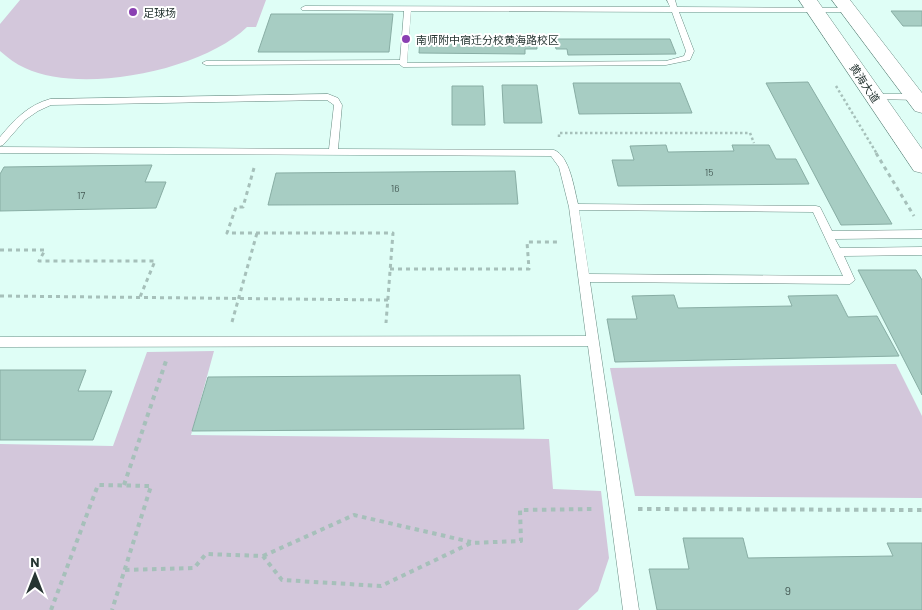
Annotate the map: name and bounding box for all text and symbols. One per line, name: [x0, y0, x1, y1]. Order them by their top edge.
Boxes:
marker: 足球场: [127, 6, 139, 18]
place label: 足球场: [143, 6, 176, 19]
marker: 南师附中宿迁分校黄海路校区: [400, 33, 412, 45]
place label: 南师附中宿迁分校黄海路校区: [416, 33, 559, 46]
street label: 黄海大道: [847, 61, 883, 105]
house number: 15: [705, 166, 713, 178]
house number: 16: [391, 182, 399, 194]
house number: 17: [77, 189, 85, 201]
north arrow: [10, 550, 60, 600]
text: N: [30, 553, 40, 570]
house number: 9: [785, 583, 791, 597]

